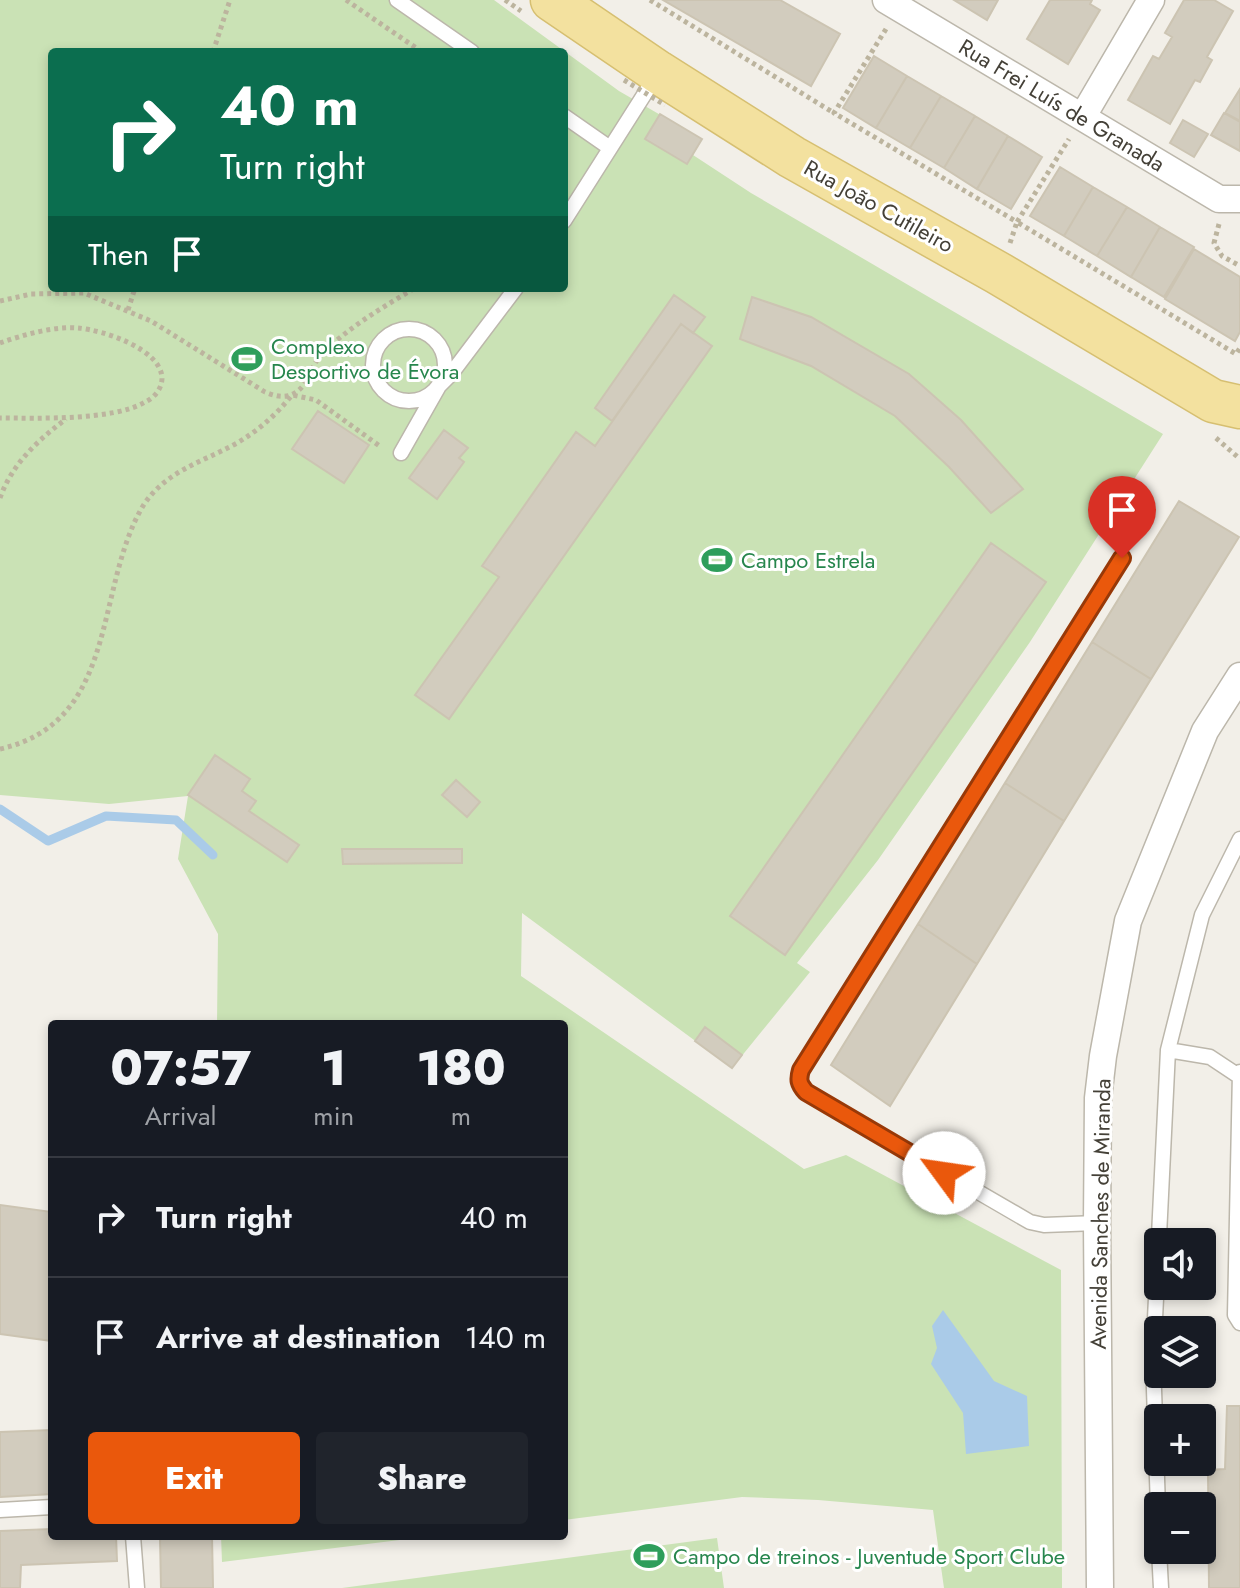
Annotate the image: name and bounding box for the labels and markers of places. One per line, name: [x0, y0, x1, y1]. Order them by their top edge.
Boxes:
place label: Complexo Desportivo de Évora: [271, 330, 459, 387]
sports icon: Complexo Desportivo de Évora: [230, 342, 264, 376]
pin: [1088, 476, 1156, 558]
sports icon: Campo Estrela: [700, 543, 734, 577]
place label: Campo Estrela: [741, 544, 875, 576]
sports icon: Campo de treinos - Juventude Sport Clube: [632, 1539, 666, 1573]
place label: Campo de treinos - Juventude Sport Clube: [673, 1540, 1065, 1572]

